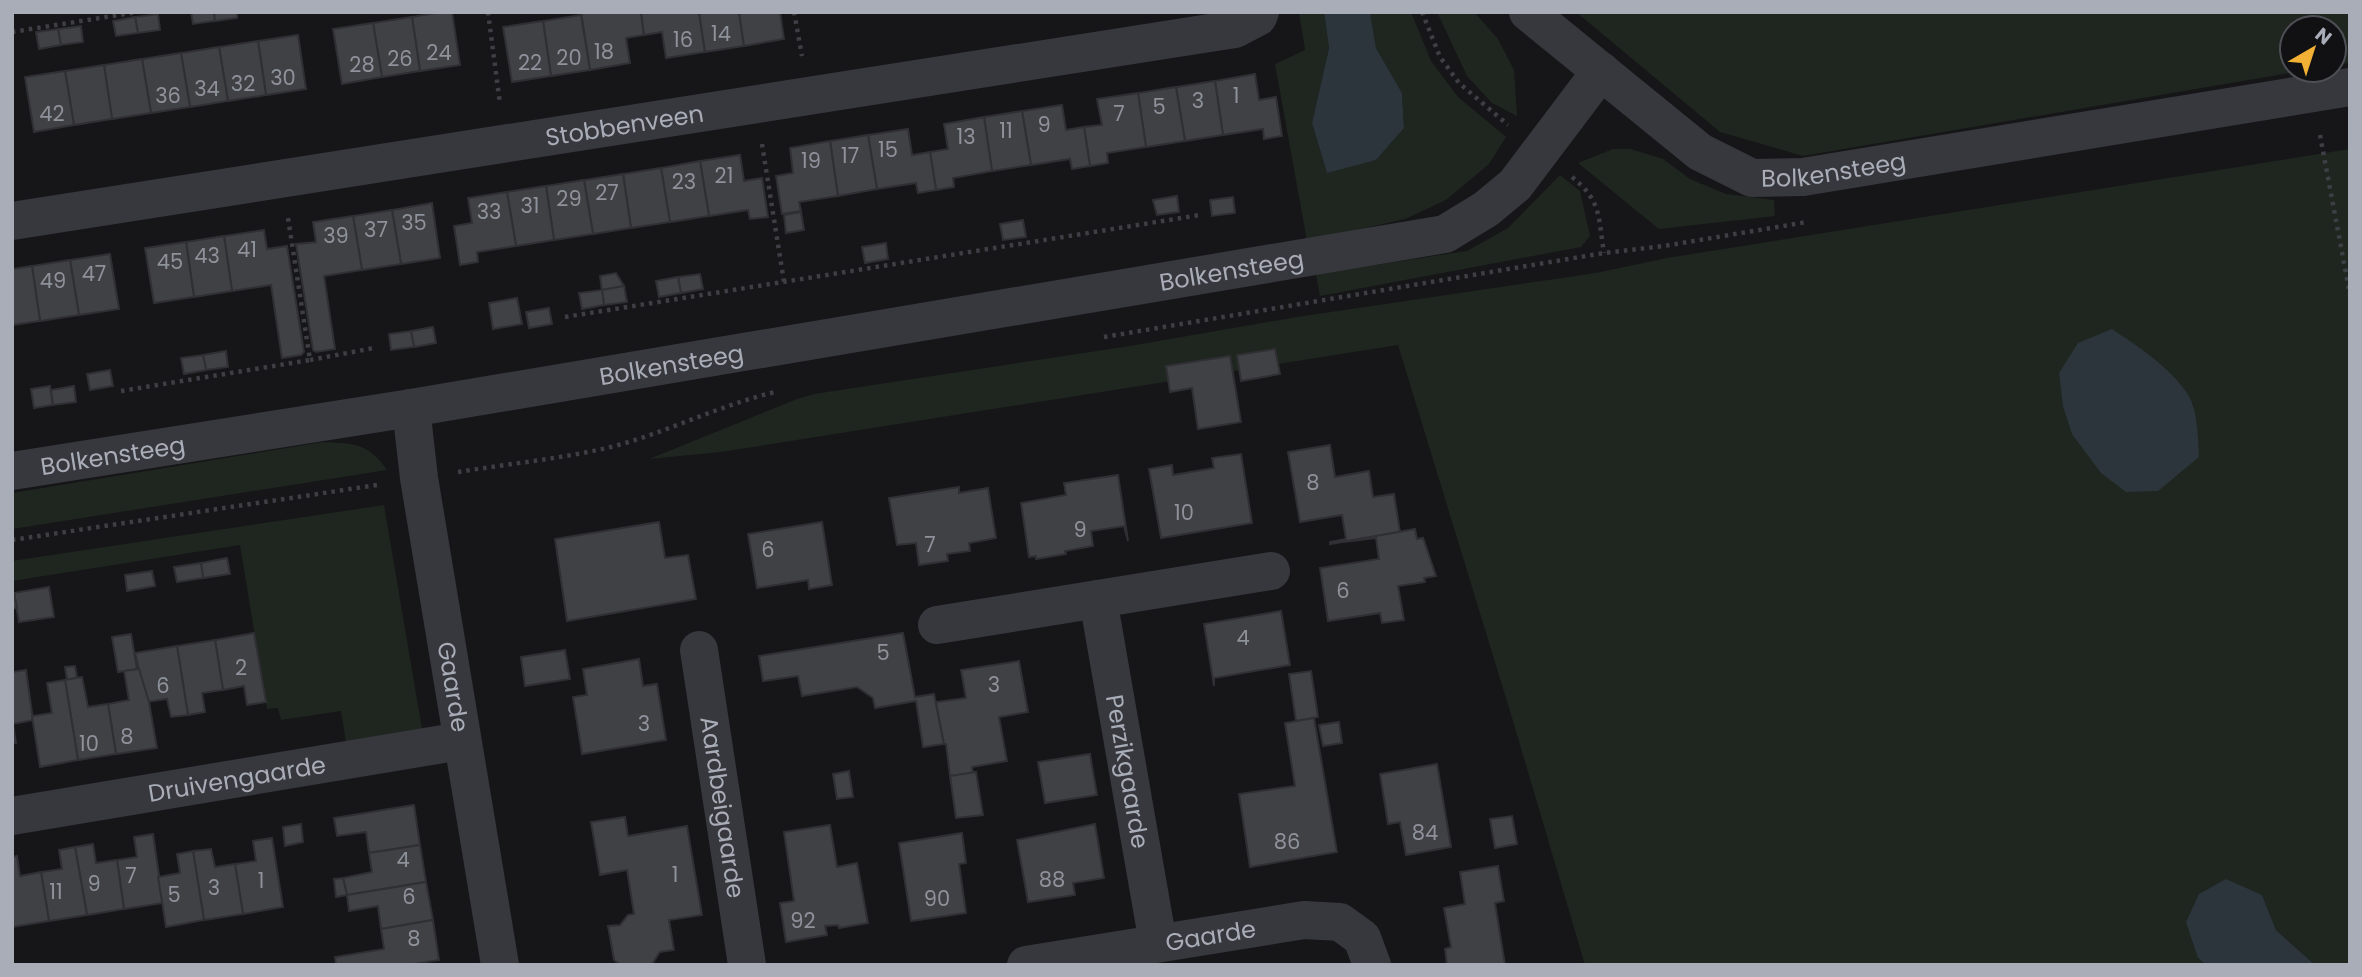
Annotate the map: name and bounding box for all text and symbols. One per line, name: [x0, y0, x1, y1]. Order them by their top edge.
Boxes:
north arrow: [2278, 14, 2348, 84]
house number: 14: [711, 19, 731, 48]
text: N: [2309, 21, 2337, 51]
house number: 16: [673, 25, 693, 54]
house number: 18: [594, 37, 614, 66]
house number: 24: [426, 38, 452, 67]
house number: 20: [556, 43, 582, 72]
house number: 26: [387, 44, 413, 73]
house number: 22: [518, 48, 542, 77]
house number: 28: [349, 50, 375, 79]
house number: 30: [270, 63, 296, 92]
house number: 32: [231, 69, 255, 98]
house number: 34: [194, 74, 220, 103]
house number: 36: [155, 81, 181, 110]
house number: 1: [1233, 81, 1239, 110]
house number: 3: [1192, 86, 1204, 115]
house number: 5: [1152, 92, 1166, 121]
street label: Stobbenveen: [543, 96, 706, 154]
house number: 42: [39, 99, 65, 128]
house number: 7: [1113, 99, 1125, 128]
house number: 9: [1037, 110, 1051, 139]
house number: 11: [999, 116, 1013, 145]
house number: 13: [956, 122, 976, 151]
house number: 15: [878, 135, 898, 164]
house number: 17: [841, 141, 859, 170]
street label: Bolkensteeg: [1761, 144, 1908, 194]
house number: 19: [801, 146, 821, 175]
house number: 21: [715, 161, 733, 190]
house number: 23: [672, 167, 696, 196]
house number: 27: [595, 178, 619, 207]
house number: 29: [556, 184, 582, 213]
house number: 31: [520, 191, 540, 220]
house number: 33: [477, 197, 501, 226]
house number: 35: [401, 208, 427, 237]
house number: 37: [364, 215, 388, 244]
house number: 39: [323, 221, 349, 250]
house number: 41: [237, 235, 257, 264]
house number: 43: [194, 241, 220, 270]
street label: Bolkensteeg: [1157, 242, 1306, 298]
house number: 45: [157, 247, 183, 276]
house number: 47: [82, 259, 106, 288]
house number: 49: [40, 266, 66, 295]
street label: Bolkensteeg: [597, 336, 746, 393]
street label: Bolkensteeg: [38, 427, 187, 483]
house number: 8: [1306, 468, 1320, 497]
house number: 10: [1174, 498, 1194, 527]
house number: 9: [1073, 515, 1087, 544]
house number: 7: [924, 530, 936, 559]
house number: 6: [761, 535, 775, 564]
house number: 6: [1336, 576, 1350, 605]
house number: 4: [1236, 623, 1250, 652]
house number: 5: [876, 638, 890, 667]
street label: Gaarde: [430, 639, 477, 734]
house number: 2: [235, 653, 247, 682]
house number: 3: [988, 670, 1000, 699]
house number: 6: [156, 671, 170, 700]
street label: Perzikgaarde: [1098, 692, 1158, 851]
house number: 3: [638, 709, 650, 738]
street label: Aardbeigaarde: [693, 714, 753, 900]
house number: 8: [120, 722, 134, 751]
house number: 10: [79, 729, 99, 758]
street label: Druivengaarde: [146, 747, 328, 810]
house number: 84: [1412, 818, 1438, 847]
house number: 86: [1274, 827, 1300, 856]
house number: 4: [396, 845, 410, 874]
house number: 1: [672, 860, 678, 889]
house number: 7: [125, 861, 137, 890]
house number: 88: [1039, 865, 1065, 894]
house number: 1: [258, 866, 264, 895]
house number: 9: [87, 869, 101, 898]
house number: 3: [208, 873, 220, 902]
house number: 11: [49, 877, 63, 906]
house number: 5: [167, 880, 181, 909]
house number: 6: [402, 882, 416, 911]
house number: 90: [924, 884, 950, 913]
house number: 92: [790, 906, 816, 935]
street label: Gaarde: [1163, 912, 1258, 959]
house number: 8: [407, 924, 421, 953]

